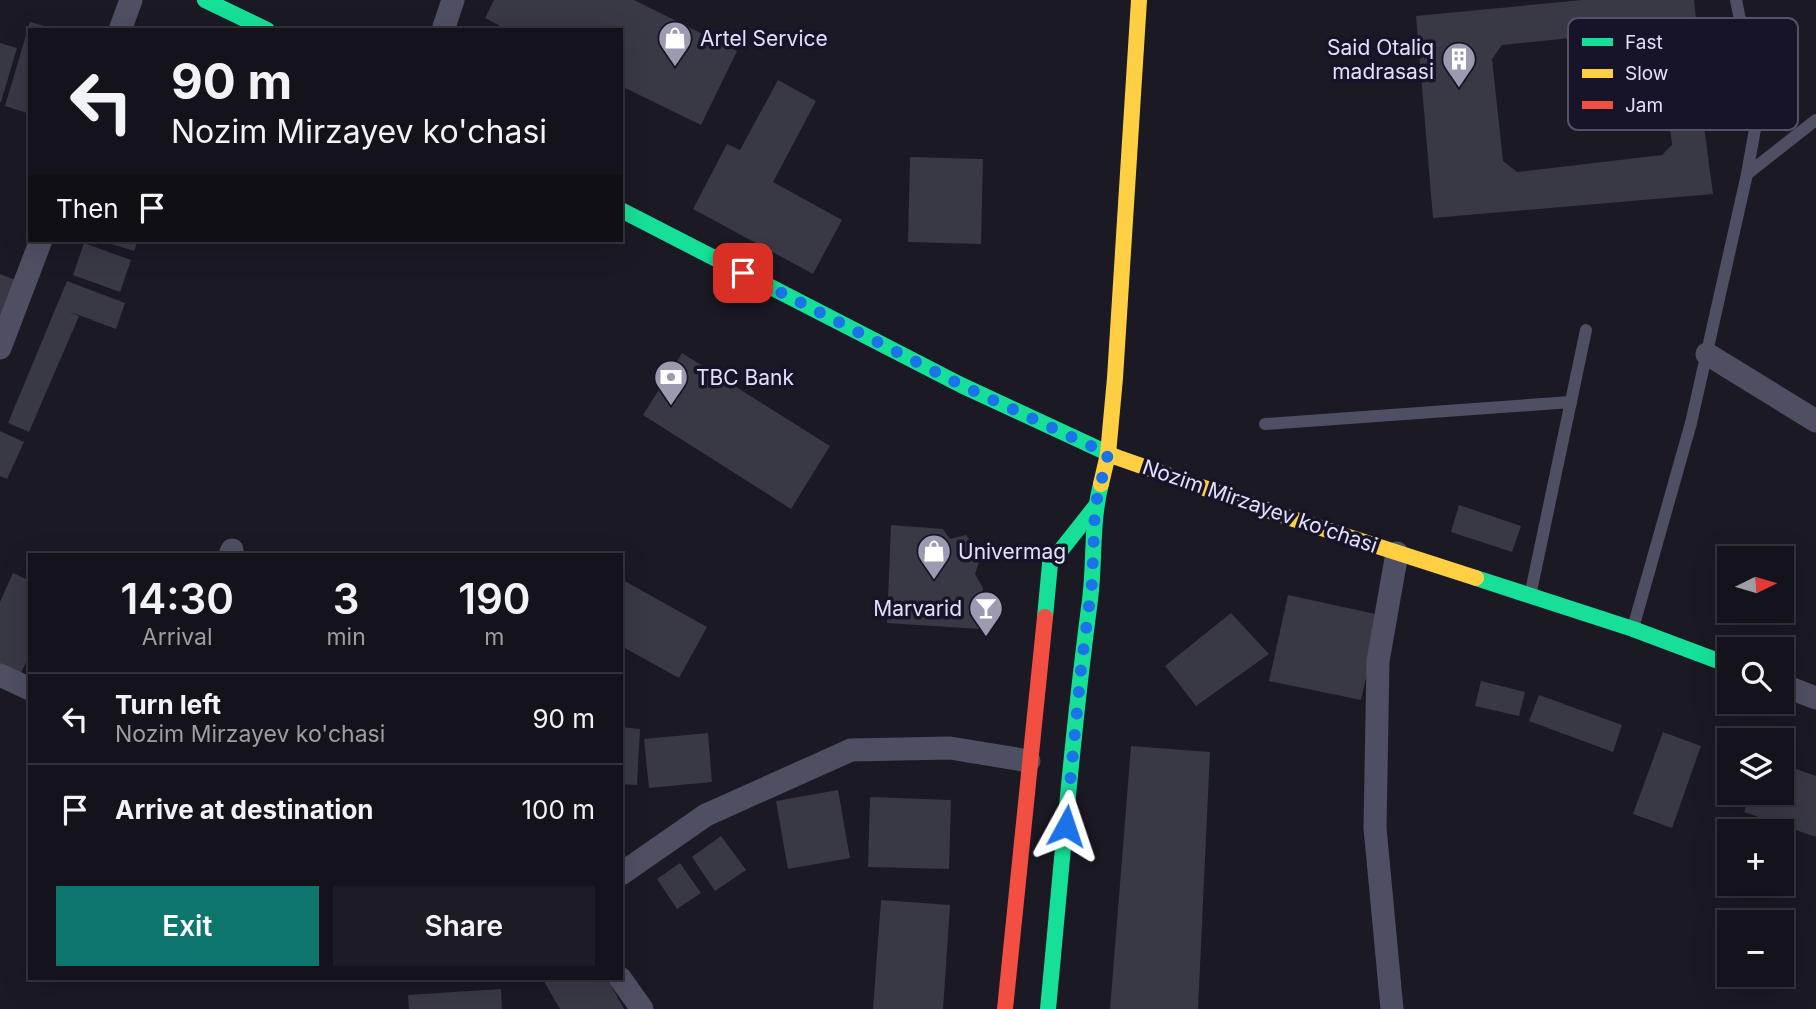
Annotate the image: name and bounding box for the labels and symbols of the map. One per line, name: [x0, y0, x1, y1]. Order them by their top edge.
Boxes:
legend: [1568, 18, 1798, 130]
shop icon: Artel Service: [656, 19, 694, 68]
place label: Artel Service: [700, 26, 828, 51]
text: Fast: [1625, 31, 1663, 54]
place label: Said Otaliq madrasasi: [1327, 35, 1434, 84]
building icon: Said Otaliq madrasasi: [1440, 40, 1478, 89]
text: Slow: [1625, 62, 1668, 85]
text: Jam: [1625, 94, 1663, 117]
pin: [713, 243, 773, 303]
bank icon: TBC Bank: [652, 358, 690, 407]
place label: TBC Bank: [696, 365, 794, 390]
street label: Nozim Mirzayev ko'chasi: [1139, 454, 1381, 558]
shop icon: Univermag: [915, 532, 953, 581]
place label: Univermag: [958, 539, 1066, 564]
north arrow: [1717, 546, 1794, 623]
bar icon: Marvarid: [967, 589, 1005, 638]
place label: Marvarid: [873, 596, 962, 621]
position arrow: [1029, 789, 1103, 863]

